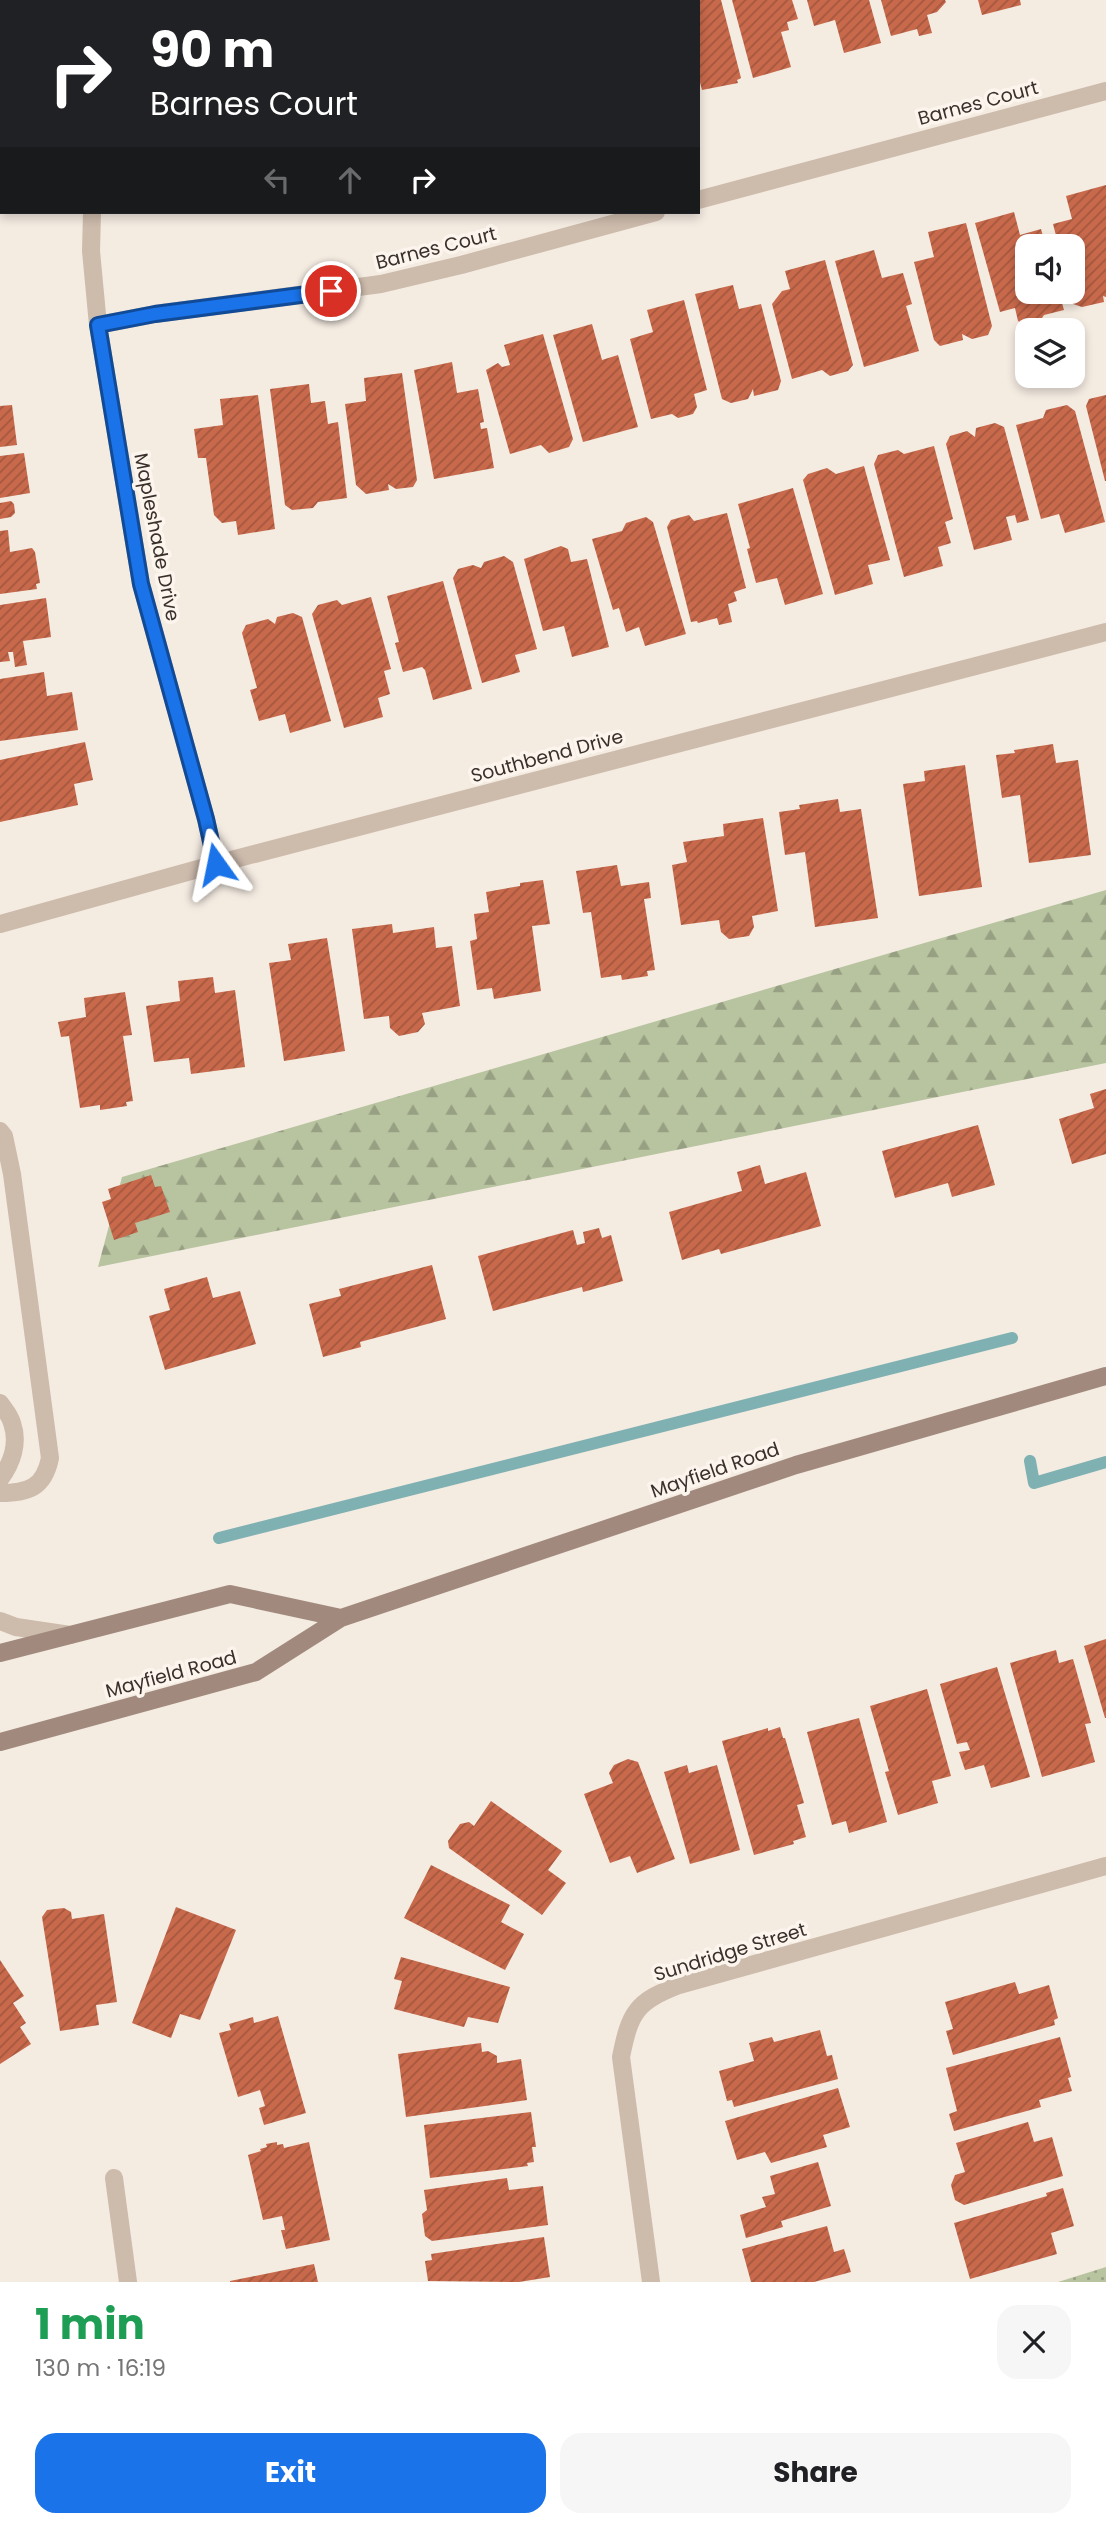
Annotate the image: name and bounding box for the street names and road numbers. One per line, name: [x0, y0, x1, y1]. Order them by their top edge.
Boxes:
street label: Barnes Court: [915, 74, 1041, 132]
street label: Barnes Court: [373, 220, 499, 276]
street label: Mapleshade Drive: [127, 451, 187, 623]
street label: Southbend Drive: [468, 723, 626, 789]
street label: Mayfield Road: [647, 1435, 783, 1505]
street label: Mayfield Road: [102, 1644, 240, 1704]
street label: Sundridge Street: [650, 1916, 810, 1988]

